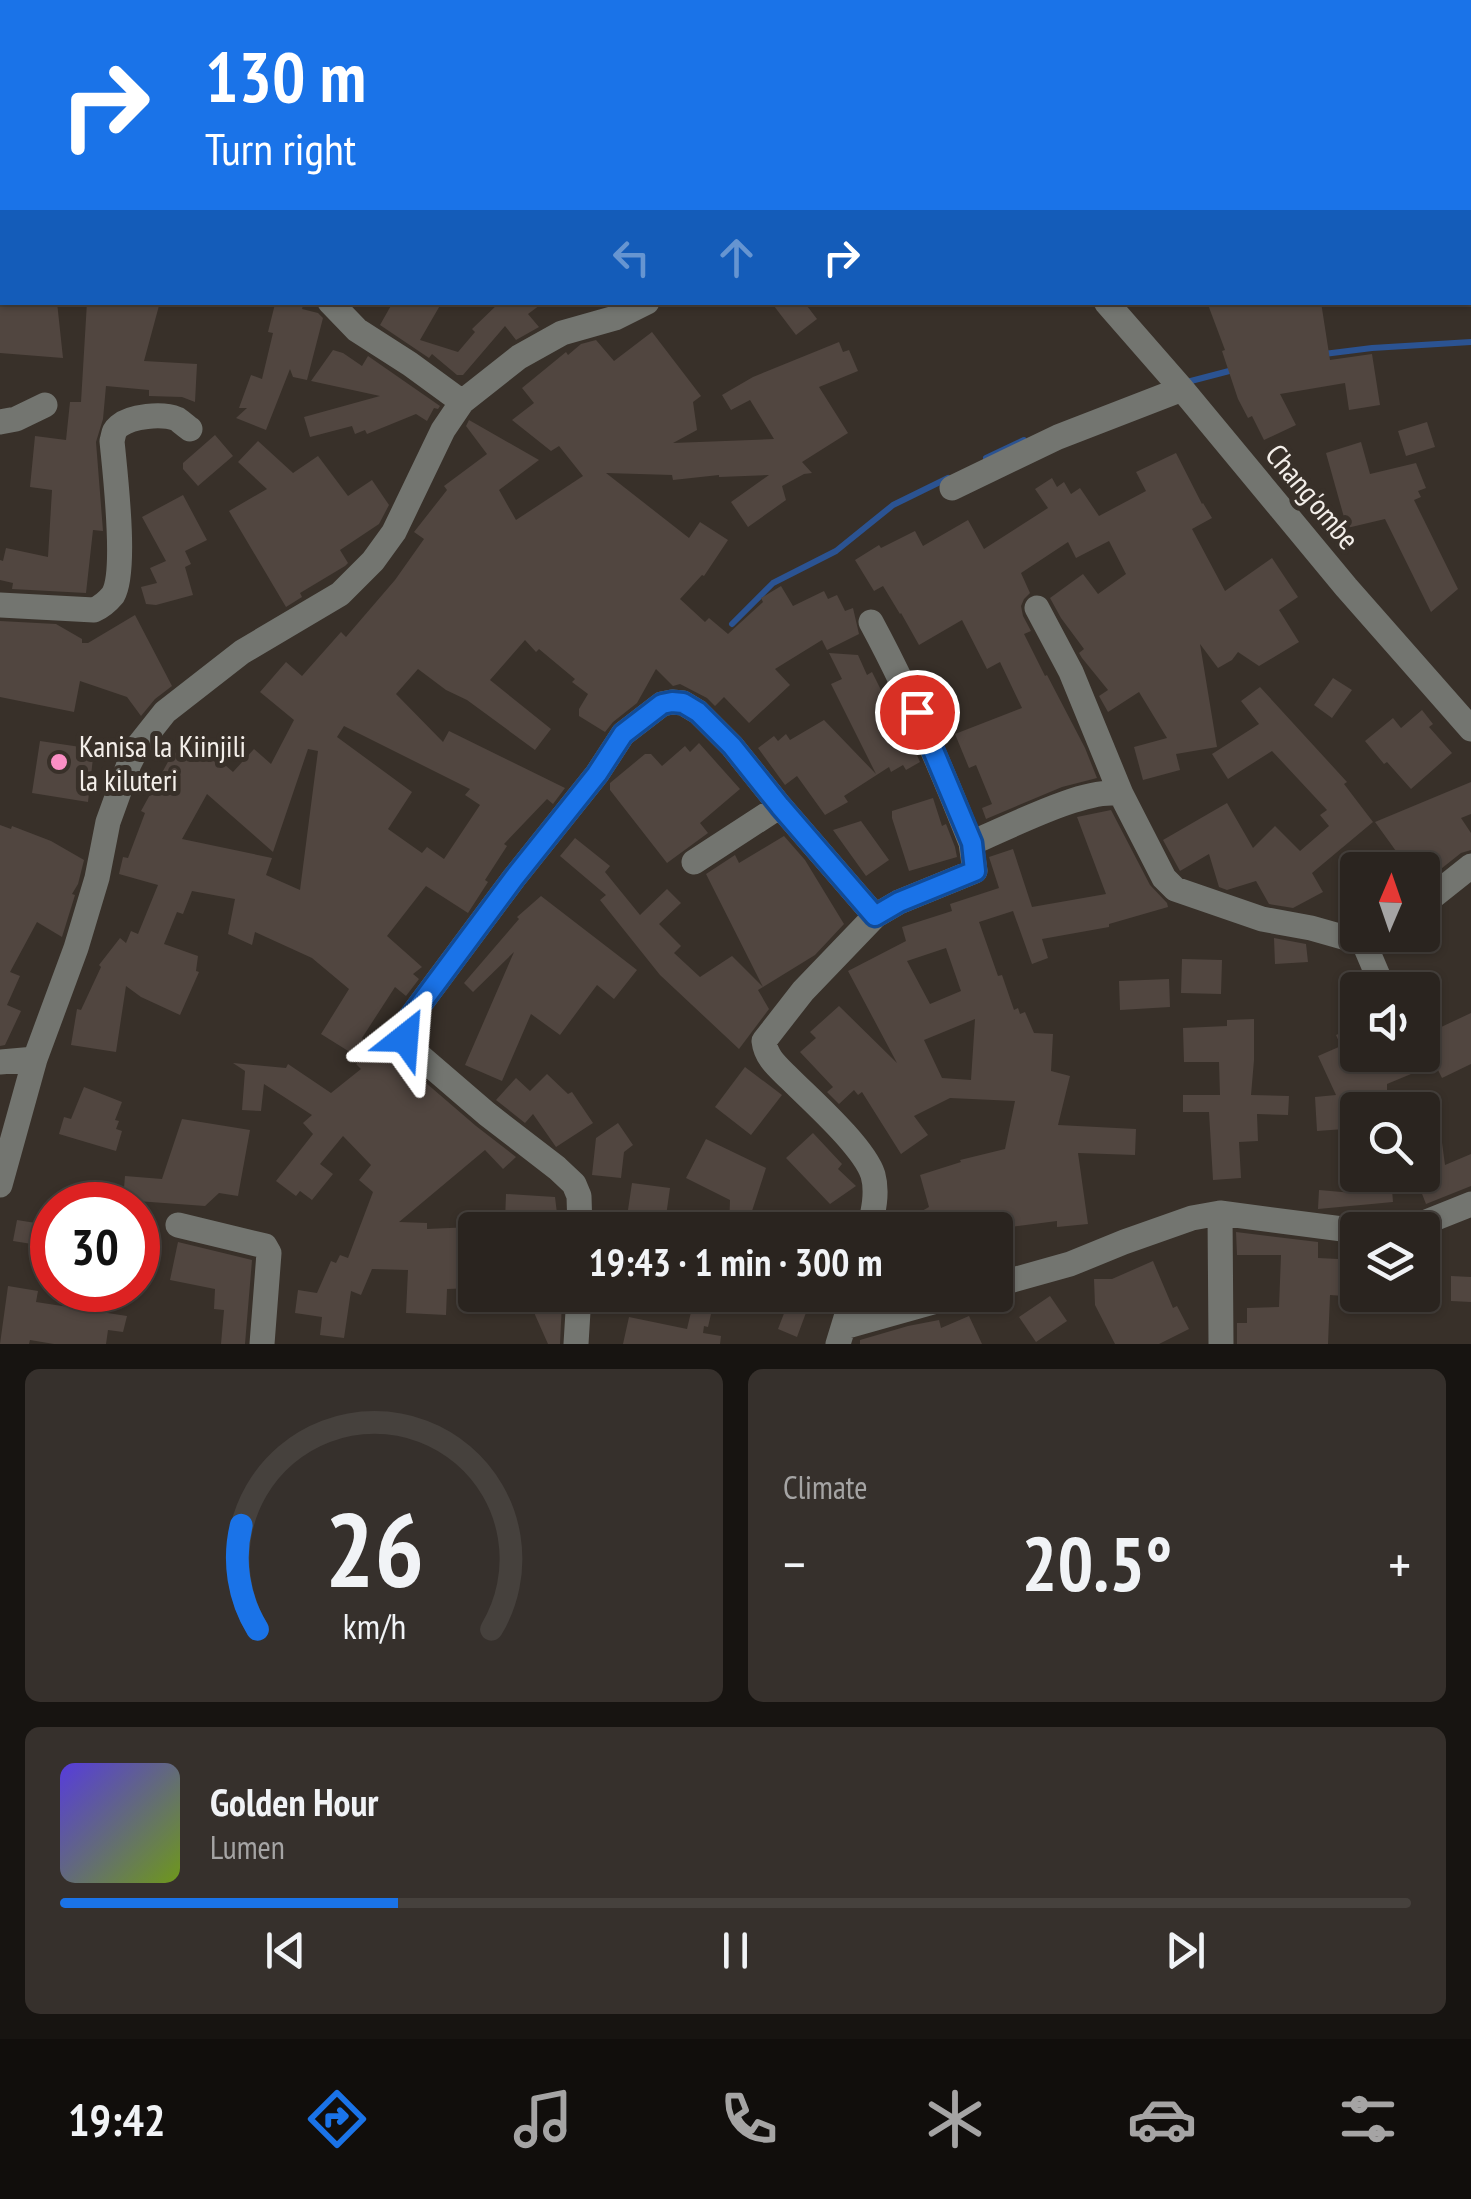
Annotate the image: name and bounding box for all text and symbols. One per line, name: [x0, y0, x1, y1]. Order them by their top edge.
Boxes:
text: 130 m: [205, 31, 366, 121]
icon: right: [40, 40, 170, 170]
text: Turn right: [205, 119, 356, 177]
icon: left: [604, 230, 659, 285]
icon: ahead: [709, 230, 764, 285]
icon: right: [814, 230, 869, 285]
street label: Chang'ombe: [1258, 435, 1368, 557]
pin: [875, 670, 960, 755]
icon: arrive: [890, 685, 945, 740]
place label: Kanisa la Kiinjili la kiluteri: [79, 726, 246, 799]
marker: Kanisa la Kiinjili la kiluteri: [48, 751, 70, 773]
north arrow: [1340, 852, 1440, 952]
map controls: [1340, 852, 1440, 1312]
button: sound: [1340, 972, 1440, 1072]
position arrow: [353, 986, 457, 1090]
button: search: [1340, 1092, 1440, 1192]
speed limit sign: 30: [30, 1182, 160, 1312]
button: layers: [1340, 1212, 1440, 1312]
text: 19:43 · 1 min · 300 m: [589, 1237, 882, 1286]
text: Climate: [783, 1466, 867, 1508]
text: 26: [324, 1481, 424, 1616]
text: 20.5°: [1022, 1515, 1172, 1612]
text: −: [783, 1528, 806, 1599]
text: +: [1388, 1528, 1411, 1599]
text: km/h: [342, 1603, 406, 1649]
text: Golden Hour: [210, 1777, 379, 1826]
text: Lumen: [210, 1826, 285, 1868]
icon: previous: [258, 1923, 313, 1978]
icon: pause: [708, 1923, 763, 1978]
icon: next: [1158, 1923, 1213, 1978]
icon: directions: [302, 2084, 372, 2154]
icon: music: [508, 2084, 578, 2154]
icon: phone: [714, 2084, 784, 2154]
icon: climate: [920, 2084, 990, 2154]
icon: car: [1127, 2084, 1197, 2154]
icon: filters: [1333, 2084, 1403, 2154]
text: 19:42: [68, 2090, 165, 2148]

